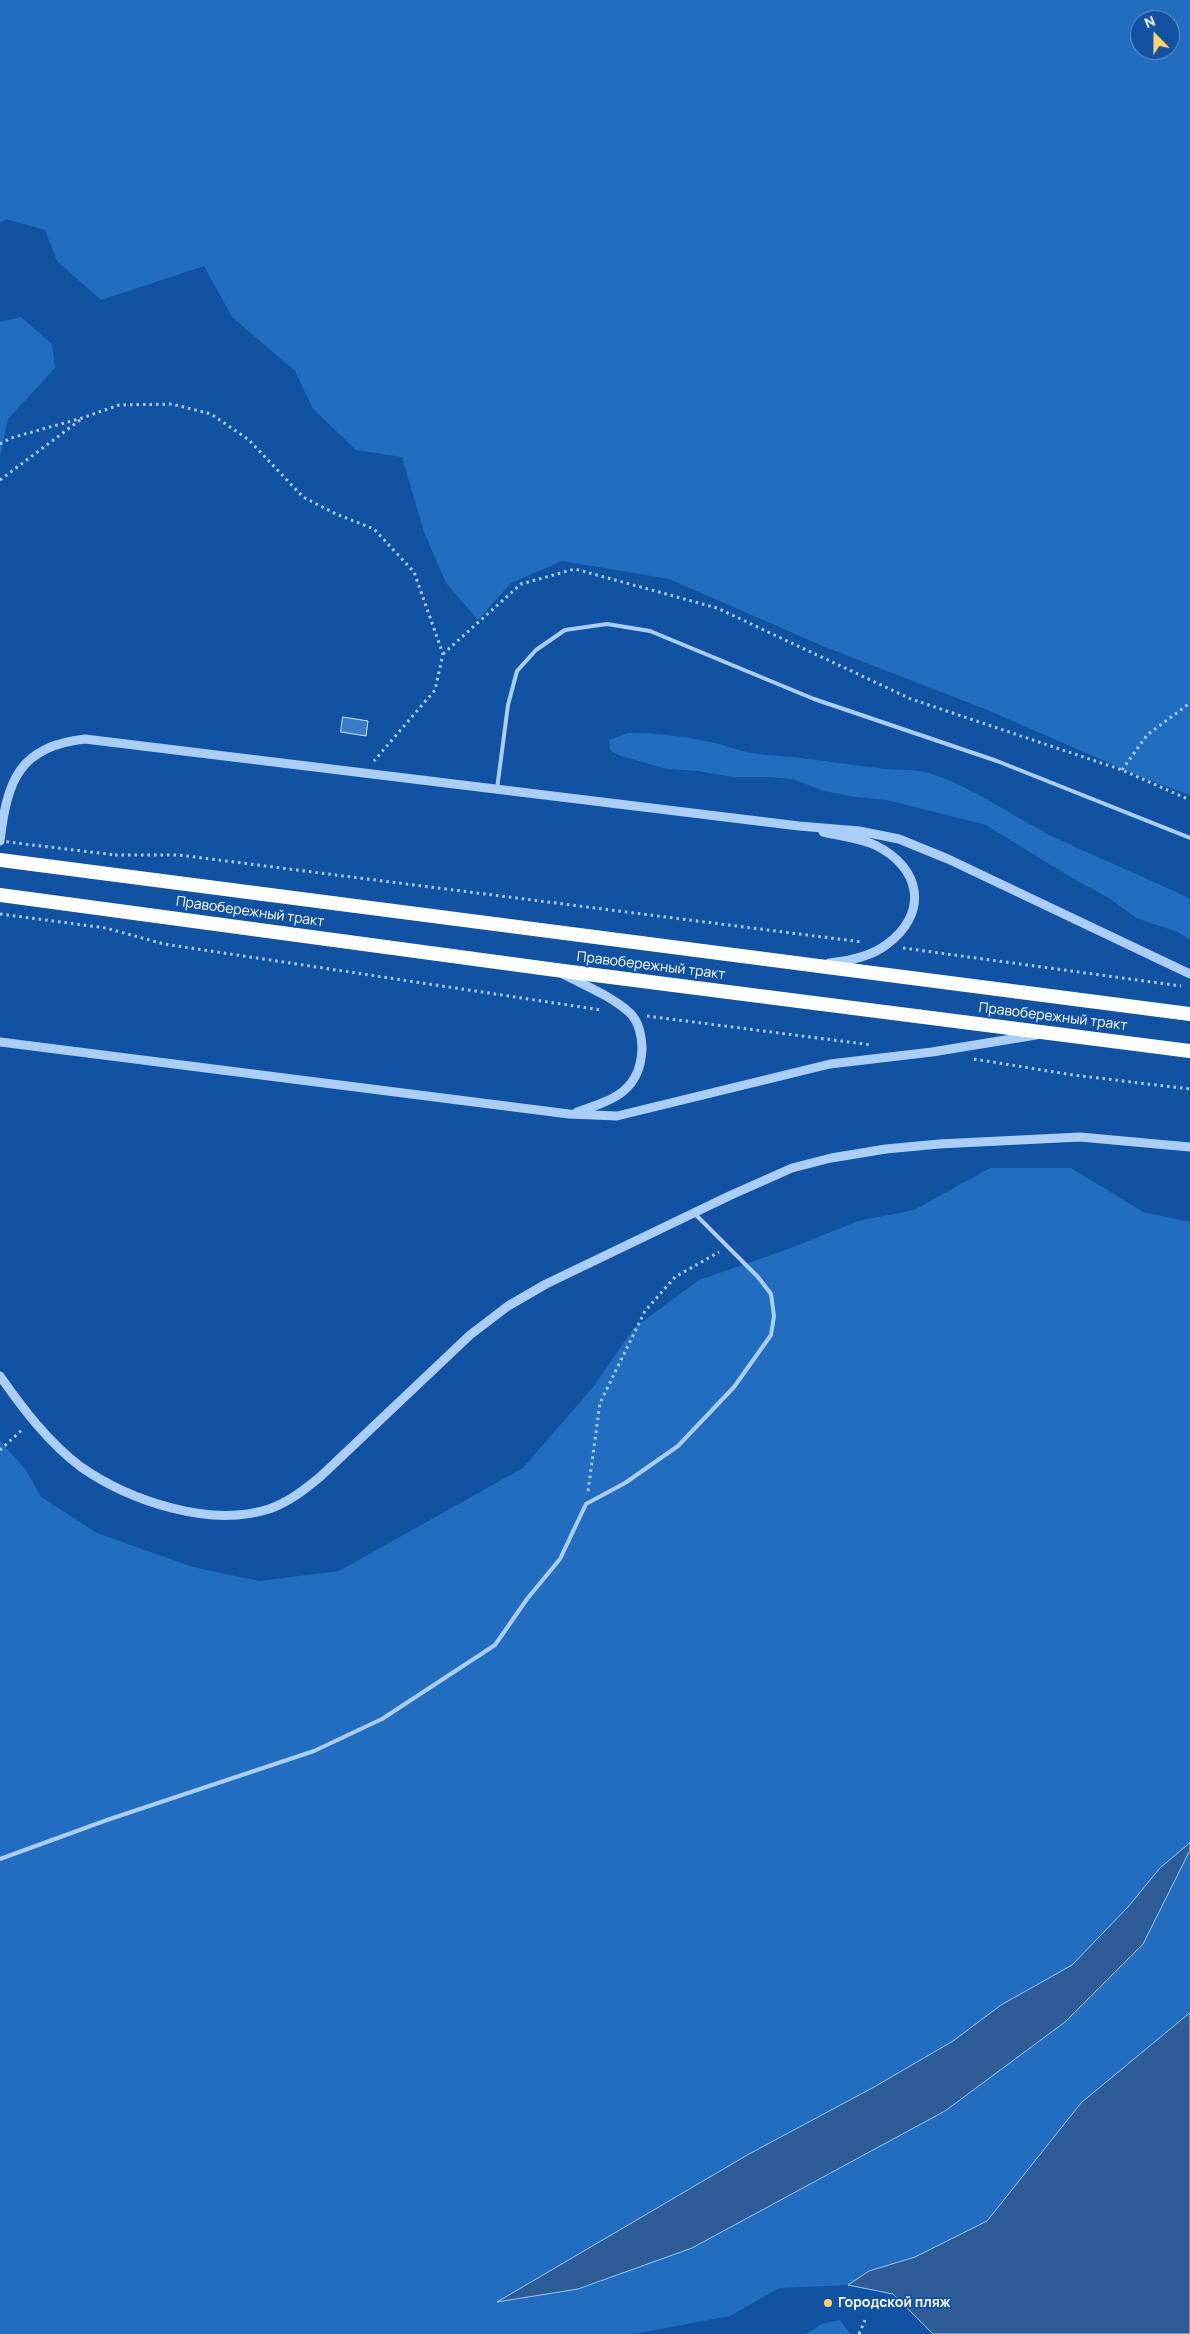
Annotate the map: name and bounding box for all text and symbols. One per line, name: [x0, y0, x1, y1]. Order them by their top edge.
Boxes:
north arrow: [1130, 10, 1180, 60]
text: N: [1141, 11, 1158, 32]
street label: Правобережный тракт: [175, 893, 325, 931]
street label: Правобережный тракт: [576, 949, 726, 983]
street label: Правобережный тракт: [978, 1000, 1128, 1034]
place label: Городской пляж: [838, 2295, 951, 2311]
marker: Городской пляж: [822, 2297, 834, 2309]

